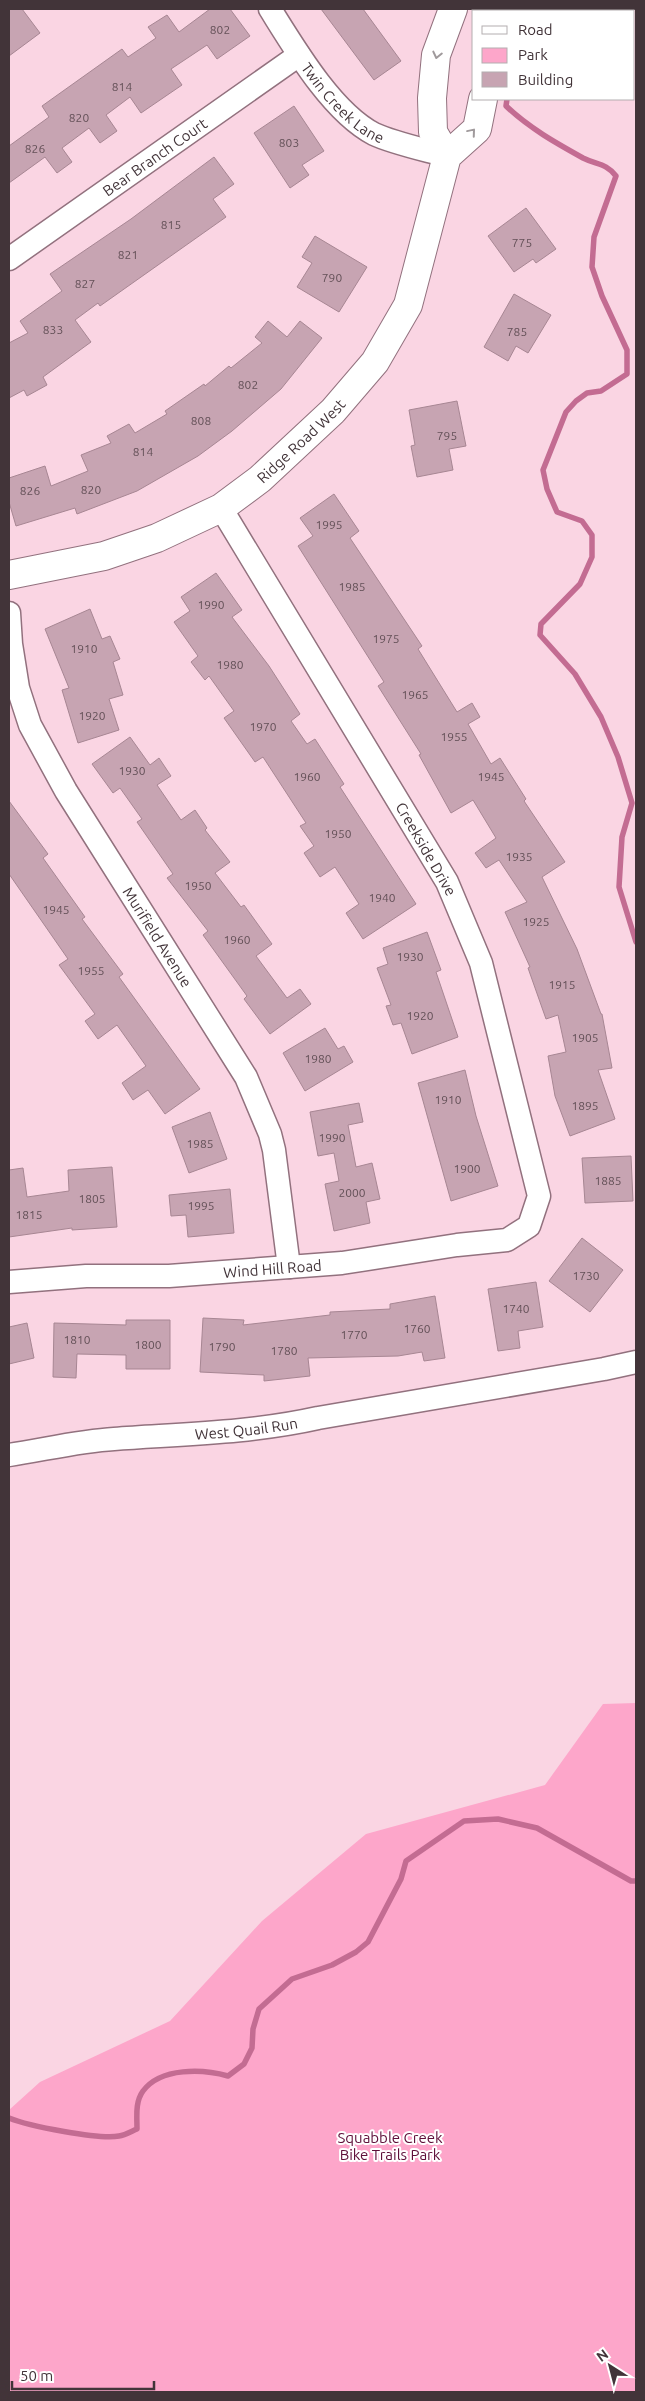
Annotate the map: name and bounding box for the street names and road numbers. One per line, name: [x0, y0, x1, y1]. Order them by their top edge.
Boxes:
street label: Twin Creek Lane: [298, 59, 387, 146]
street label: Bear Branch Court: [99, 114, 210, 199]
street label: Ridge Road West: [253, 395, 348, 486]
street label: Creekside Drive: [392, 799, 460, 899]
street label: Murifield Avenue: [120, 883, 196, 990]
street label: Wind Hill Road: [223, 1256, 322, 1280]
street label: West Quail Run: [194, 1414, 299, 1442]

